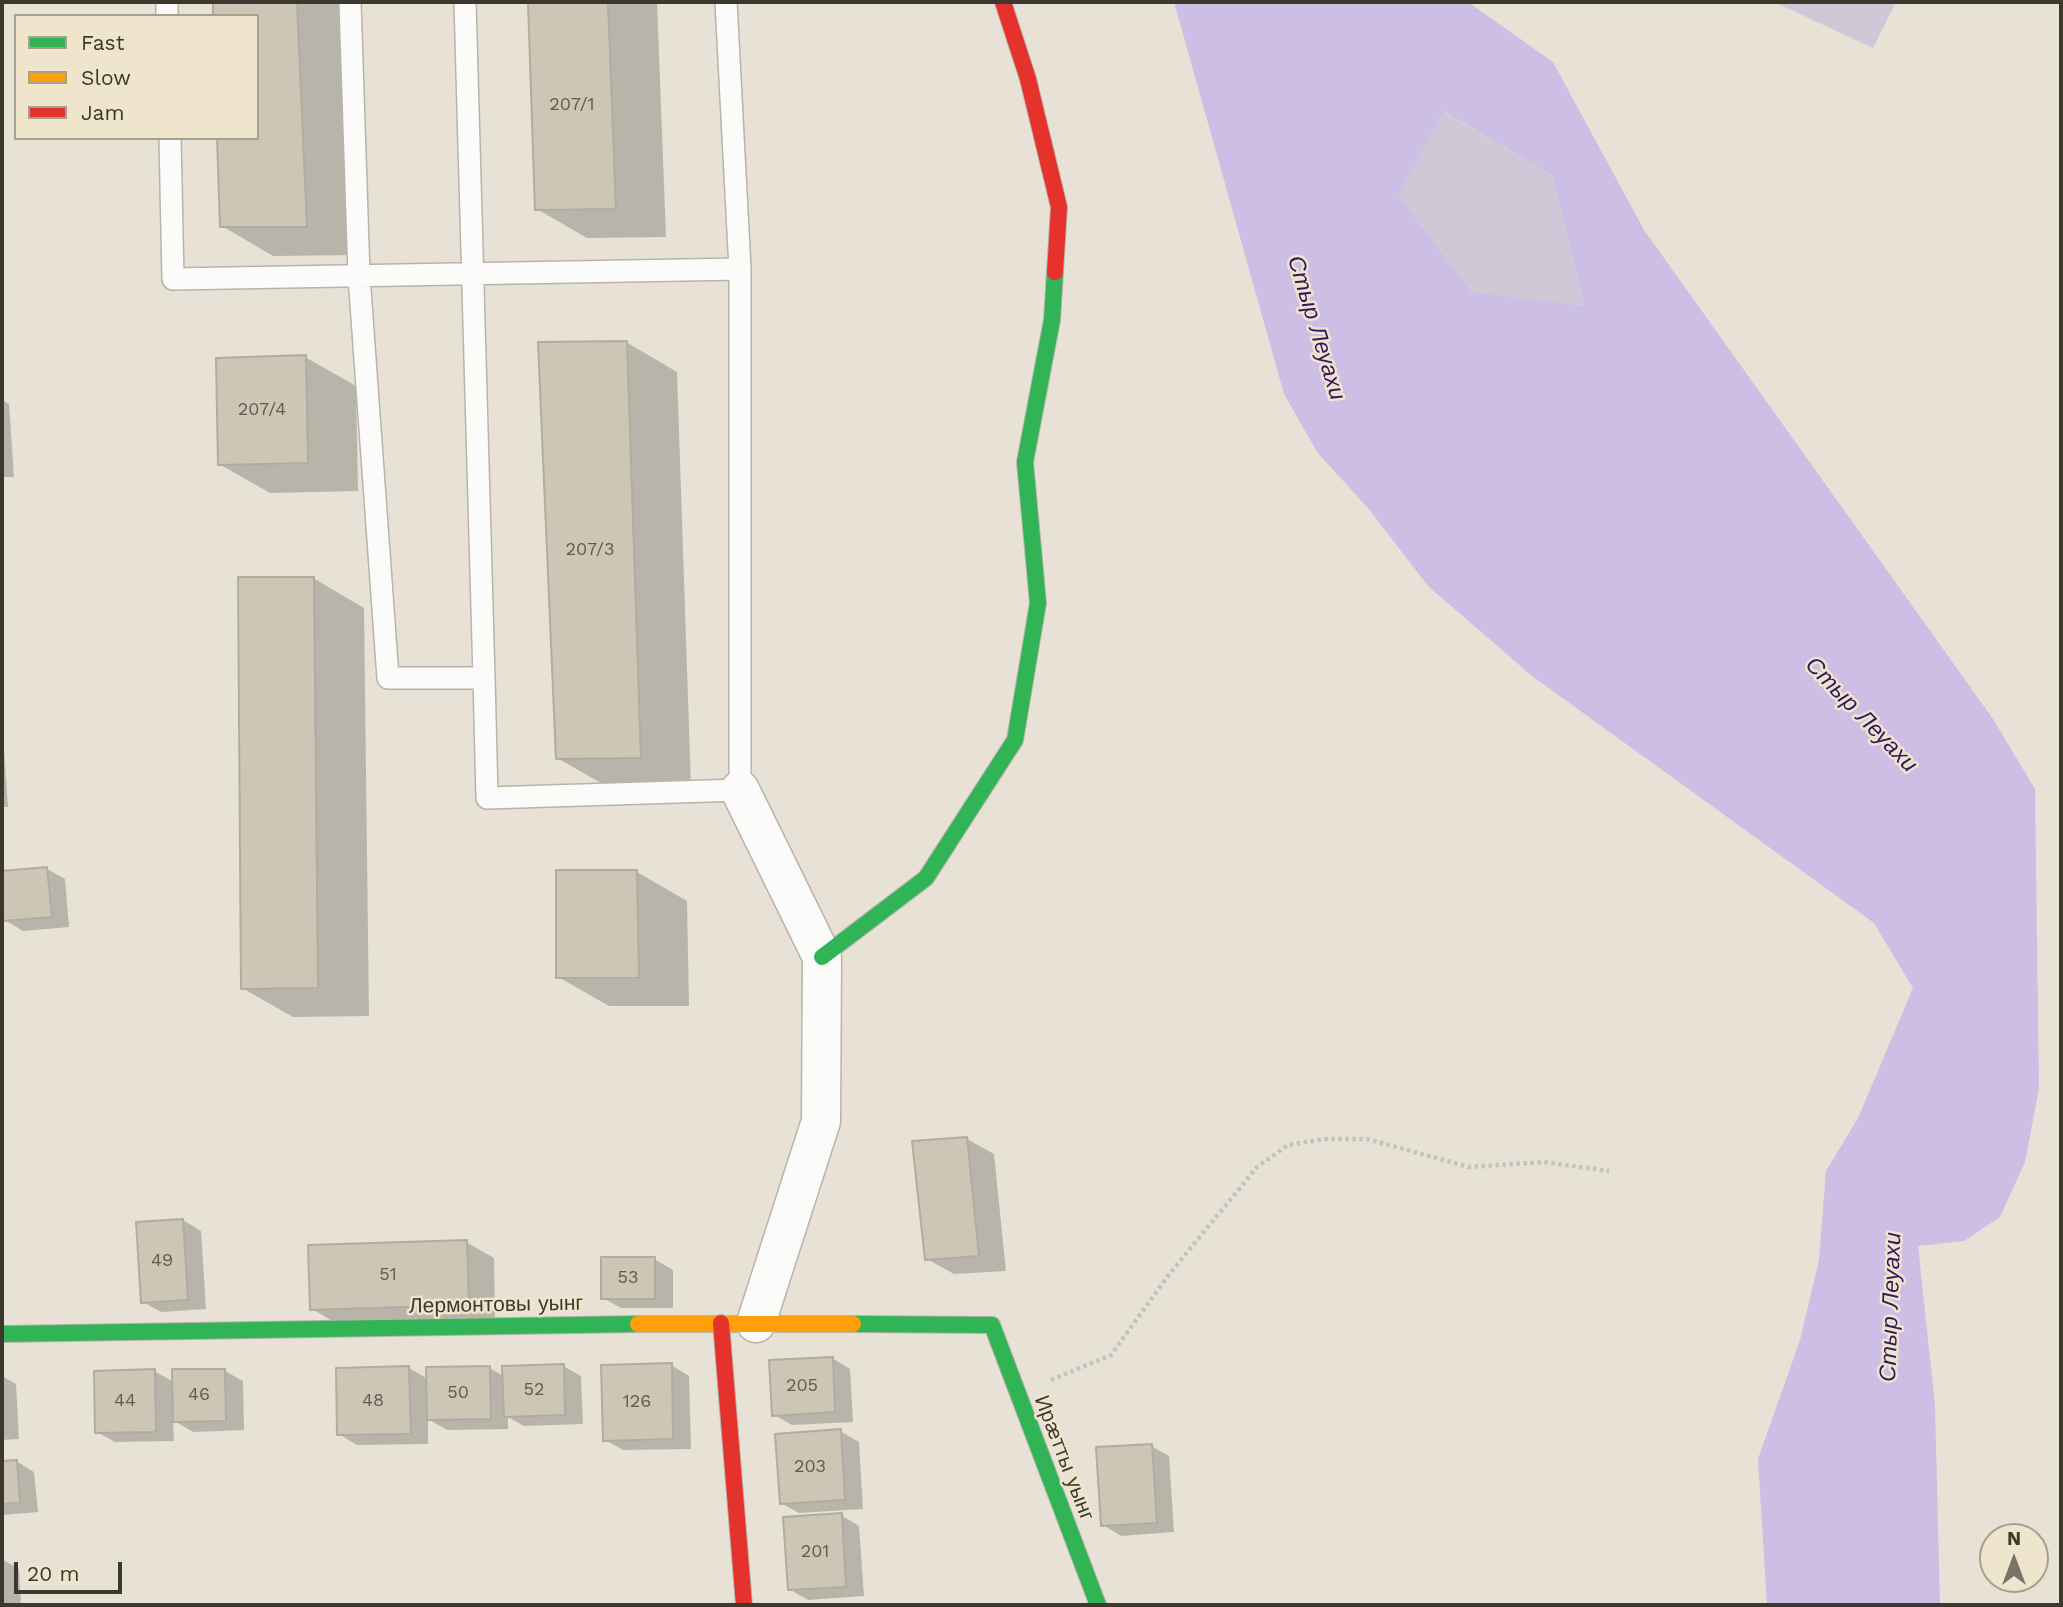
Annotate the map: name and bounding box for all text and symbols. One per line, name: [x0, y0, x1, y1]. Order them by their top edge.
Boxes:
legend: [14, 14, 259, 140]
text: Fast: [81, 30, 125, 55]
text: Slow: [81, 65, 131, 90]
house number: 207/1: [549, 94, 595, 116]
text: Jam: [81, 100, 124, 125]
water label: Стыр Леуахи: [1281, 252, 1351, 404]
house number: 207/4: [238, 399, 286, 421]
house number: 207/3: [566, 539, 614, 561]
water label: Стыр Леуахи: [1799, 652, 1923, 778]
water label: Стыр Леуахи: [1875, 1232, 1907, 1382]
house number: 49: [151, 1250, 173, 1272]
house number: 51: [379, 1264, 397, 1286]
house number: 53: [618, 1267, 638, 1289]
street label: Лермонтовы уынг: [409, 1291, 583, 1319]
house number: 205: [786, 1375, 818, 1397]
house number: 52: [524, 1379, 544, 1401]
house number: 50: [447, 1382, 469, 1404]
house number: 46: [188, 1384, 210, 1406]
house number: 44: [114, 1390, 136, 1412]
house number: 48: [362, 1390, 384, 1412]
house number: 126: [623, 1391, 651, 1413]
street label: Ирæтты уынг: [1029, 1392, 1099, 1524]
house number: 203: [794, 1456, 826, 1478]
north arrow: [1979, 1523, 2049, 1593]
text: N: [2007, 1527, 2021, 1550]
house number: 201: [801, 1541, 829, 1563]
scale bar: [18, 1548, 126, 1592]
text: 20 m: [27, 1561, 79, 1586]

